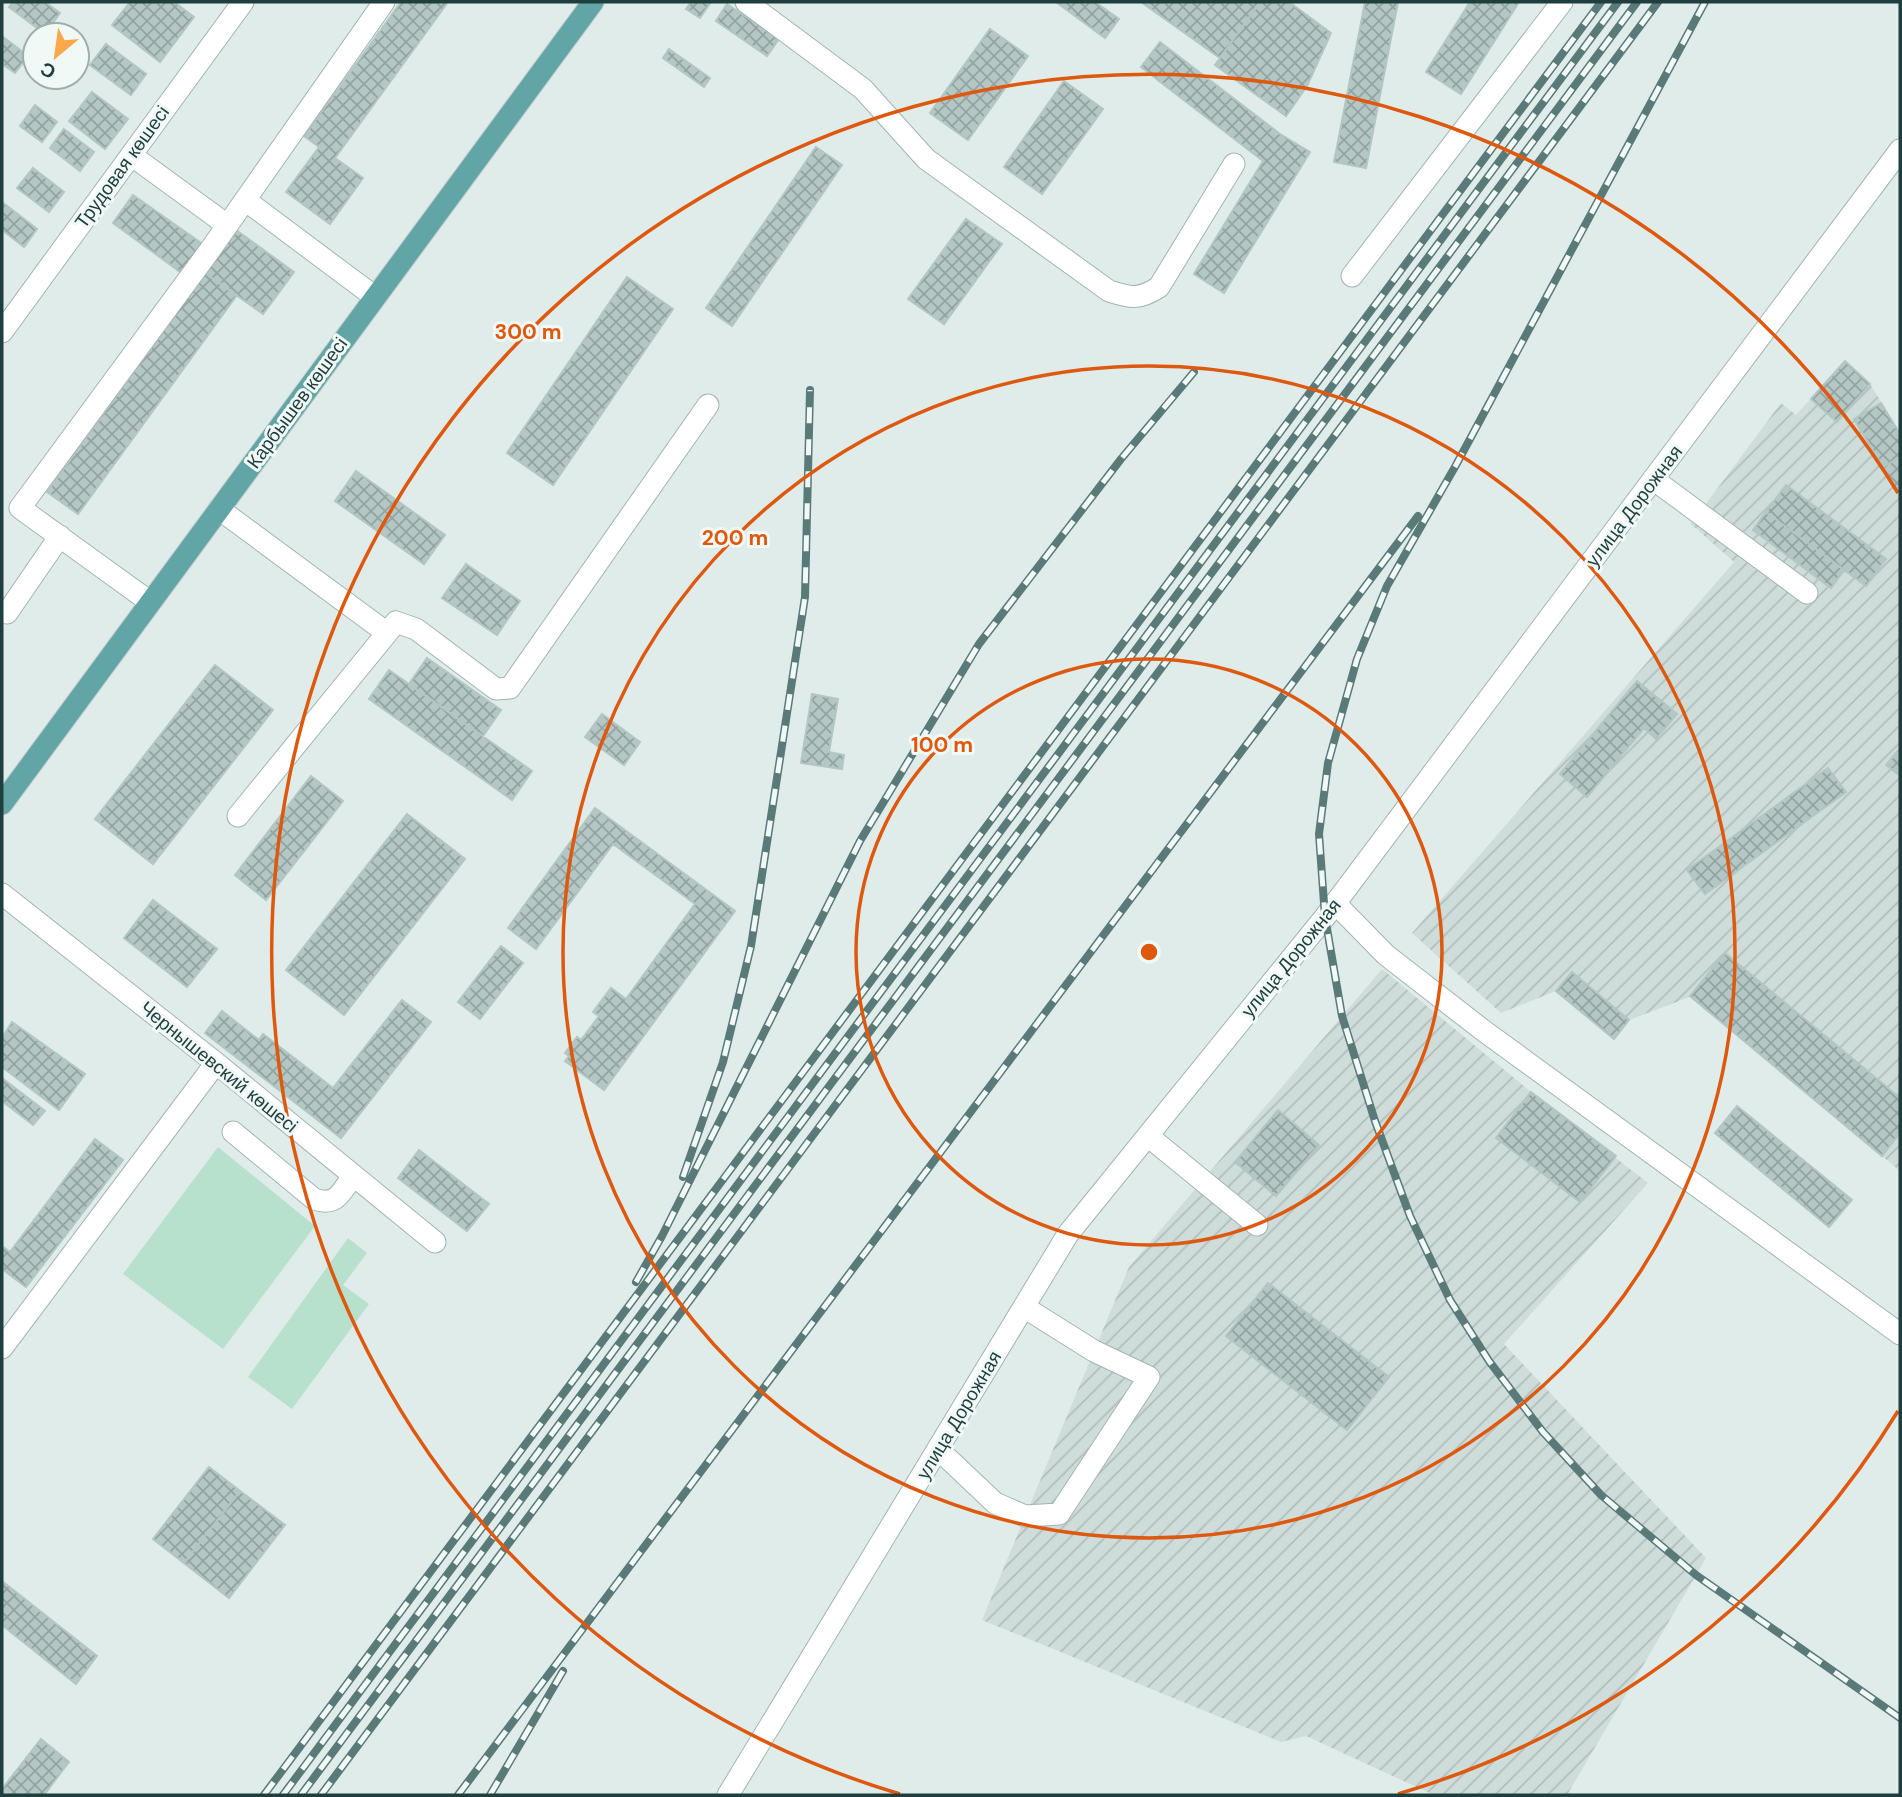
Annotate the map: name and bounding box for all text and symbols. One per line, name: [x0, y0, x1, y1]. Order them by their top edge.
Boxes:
north arrow: [21, 21, 91, 91]
text: С: [36, 56, 60, 85]
street label: Трудовая көшесі: [69, 101, 175, 233]
text: 300 m: [495, 318, 561, 346]
street label: Карбышев көшесі: [241, 333, 353, 473]
street label: улица Дорожная: [1580, 440, 1688, 572]
text: 200 m: [702, 524, 768, 552]
text: 100 m: [911, 731, 973, 759]
street label: улица Дорожная: [1235, 893, 1347, 1023]
centre of rings: [1137, 940, 1161, 964]
street label: Чернышевский көшесі: [135, 996, 303, 1138]
street label: улица Дорожная: [911, 1346, 1007, 1484]

